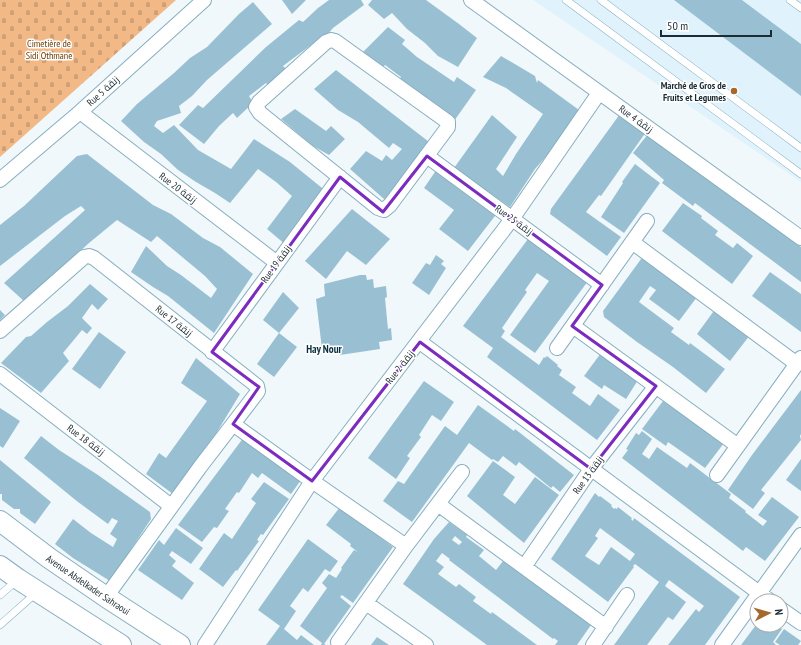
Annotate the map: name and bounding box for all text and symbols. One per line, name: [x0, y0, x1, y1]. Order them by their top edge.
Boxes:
scale bar: [661, 12, 771, 38]
text: 50 m: [667, 18, 688, 33]
park label: Cimetière de Sidi Othmane: [26, 37, 72, 62]
street label: Rue 5 زنقة: [84, 73, 122, 109]
place label: Marché de Gros de Fruits et Legumes: [661, 79, 726, 104]
marker: Marché de Gros de Fruits et Legumes: [729, 86, 739, 96]
street label: Rue 4 زنقة: [616, 102, 656, 136]
street label: Rue 20 زنقة: [157, 170, 199, 206]
street label: Rue 25 زنقة: [492, 202, 536, 238]
street label: Rue 19 زنقة: [258, 242, 294, 286]
street label: Rue 17 زنقة: [153, 302, 195, 340]
district label: Hay Nour: [306, 342, 343, 356]
street label: Rue 2 زنقة: [383, 347, 417, 387]
street label: Rue 18 زنقة: [65, 422, 107, 458]
street label: Rue 13 زنقة: [570, 453, 606, 497]
street label: Avenue Abdelkader Sahraoui: [44, 552, 133, 618]
north arrow: [749, 593, 789, 633]
text: N: [772, 608, 786, 616]

